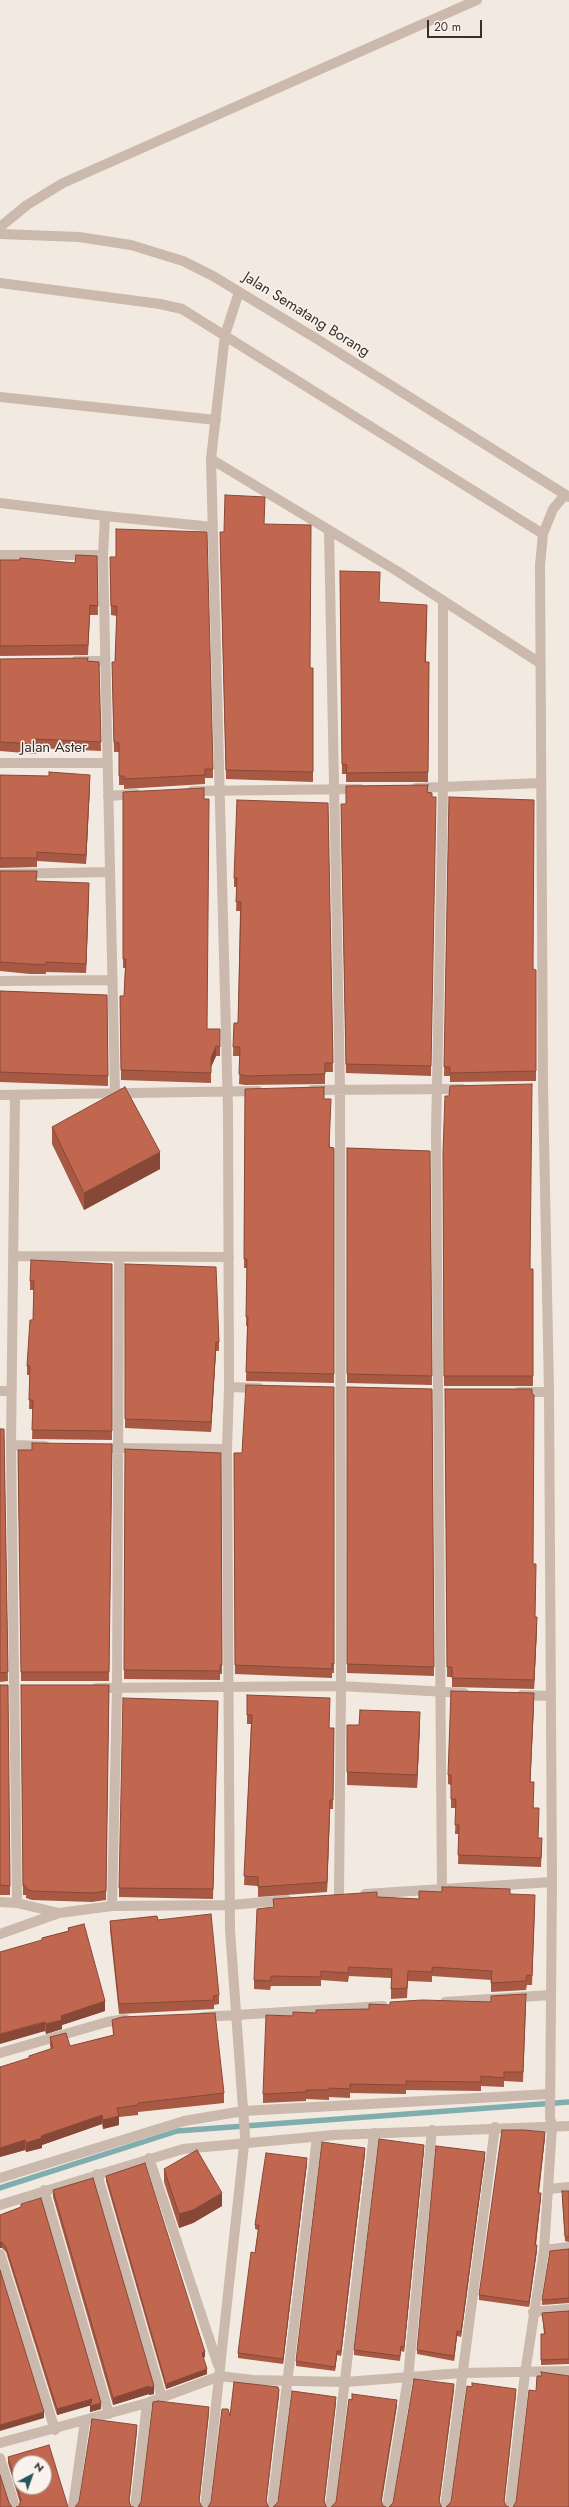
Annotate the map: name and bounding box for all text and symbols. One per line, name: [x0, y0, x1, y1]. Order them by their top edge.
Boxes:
scale bar: [429, 12, 484, 38]
text: 20 m: [434, 18, 461, 36]
street label: Jalan Sematang Borang: [239, 269, 373, 361]
street label: Jalan Aster: [21, 739, 87, 757]
north arrow: [12, 2455, 52, 2495]
text: N: [31, 2458, 48, 2476]

